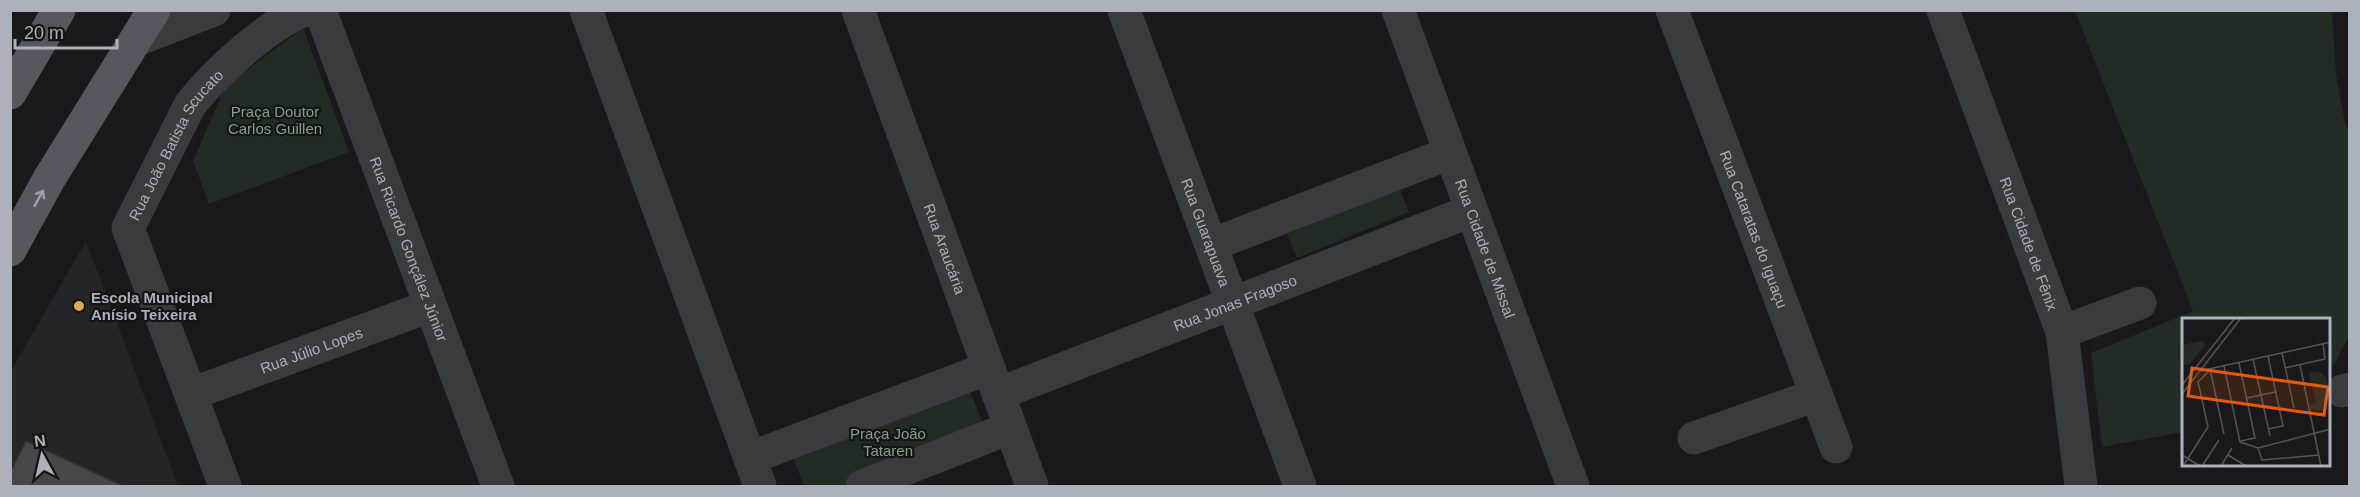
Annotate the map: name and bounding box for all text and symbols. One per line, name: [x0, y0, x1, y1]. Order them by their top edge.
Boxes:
scale bar: [15, 12, 117, 50]
text: 20 m: [24, 23, 64, 43]
street label: Rua João Batista Scucato: [125, 66, 226, 223]
park label: Praça Doutor Carlos Guillen: [228, 103, 322, 137]
street label: Rua Cataratas do Iguaçu: [1717, 148, 1791, 310]
street label: Rua Ricardo Gonçález Júnior: [367, 154, 452, 344]
street label: Rua Cidade de Fênix: [1997, 174, 2062, 313]
street label: Rua Guarapuava: [1178, 176, 1234, 289]
street label: Rua Cidade de Missal: [1452, 177, 1519, 320]
one-way arrow: [34, 190, 45, 208]
street label: Rua Araucária: [921, 201, 970, 297]
street label: Rua Jonas Fragoso: [1171, 271, 1299, 334]
place label: Escola Municipal Anísio Teixeira: [91, 289, 213, 323]
marker: Escola Municipal Anísio Teixeira: [72, 299, 86, 313]
inset map: [2182, 318, 2330, 467]
street label: Rua Júlio Lopes: [258, 323, 365, 376]
north arrow: [12, 425, 72, 485]
park label: Praça João Tataren: [850, 425, 926, 459]
text: N: [33, 431, 47, 450]

